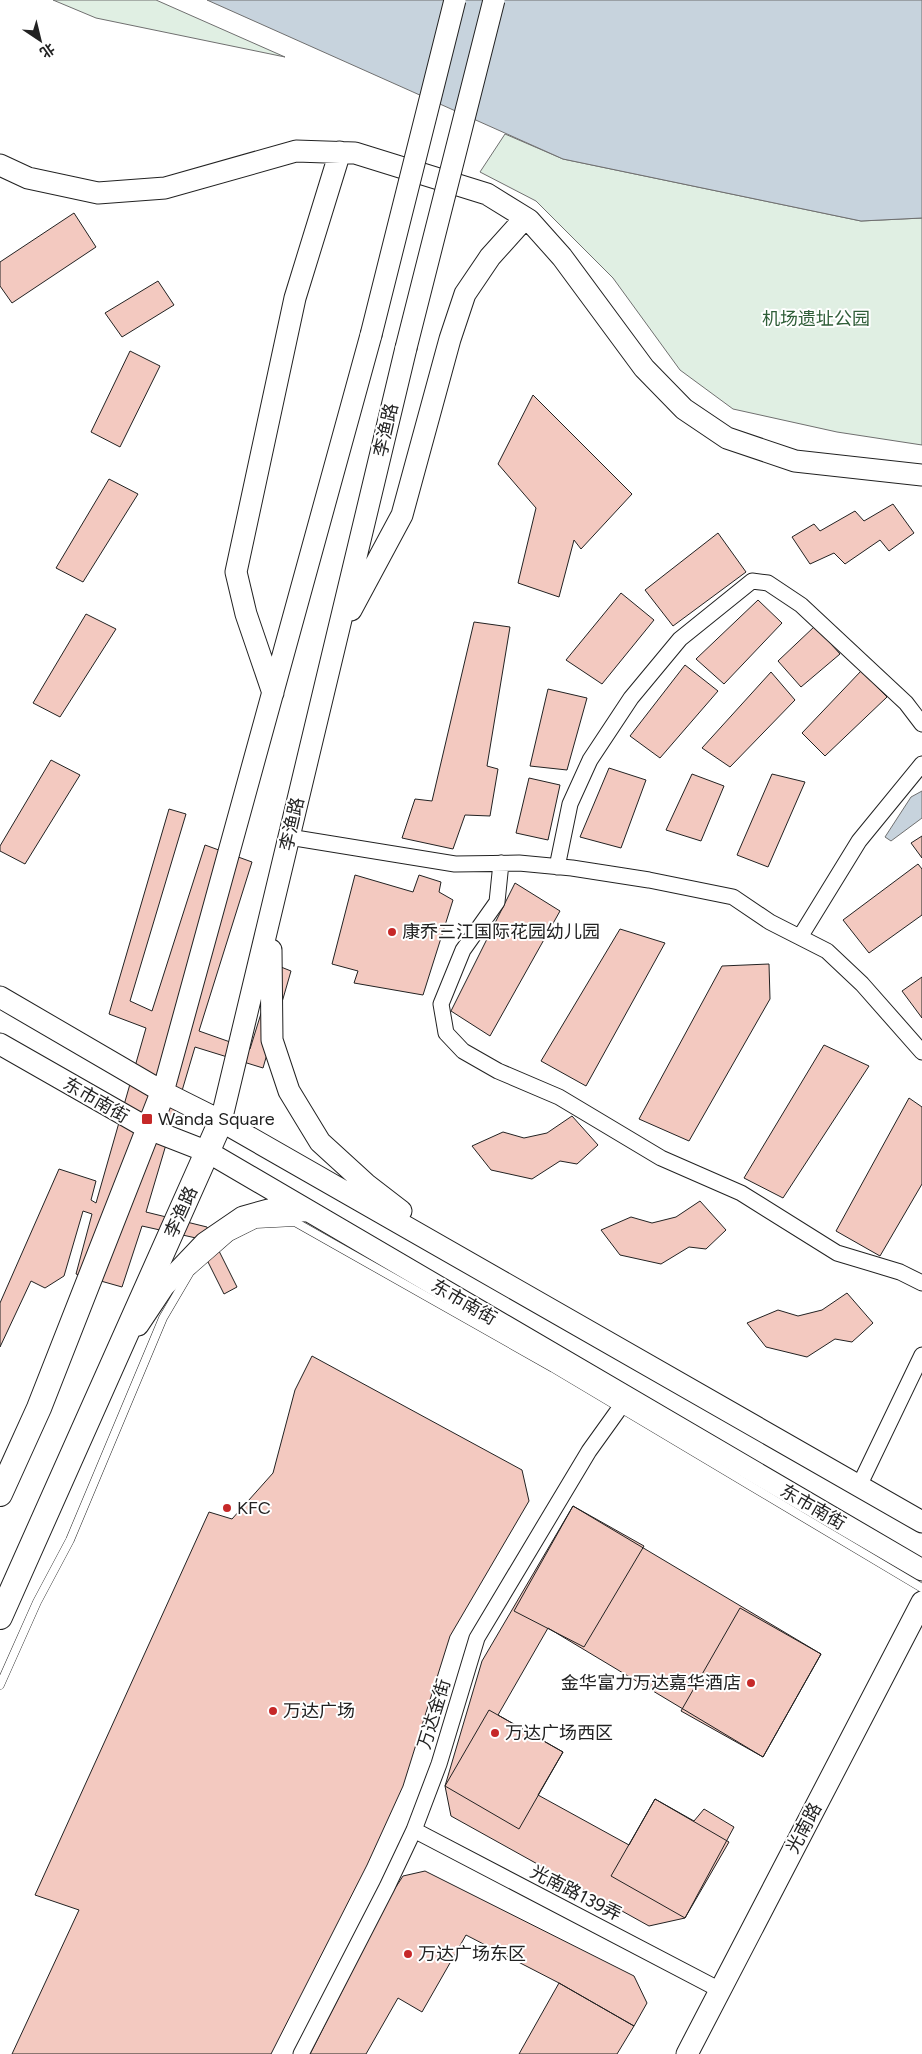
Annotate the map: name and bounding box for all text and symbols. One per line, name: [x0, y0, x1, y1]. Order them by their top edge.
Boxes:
north arrow: [15, 15, 65, 65]
text: 北: [37, 39, 58, 61]
park label: 机场遗址公园: [762, 308, 870, 330]
street label: 李渔路: [369, 401, 403, 459]
street label: 李渔路: [275, 795, 309, 853]
place label: 康乔三江国际花园幼儿园: [402, 921, 600, 943]
marker: 康乔三江国际花园幼儿园: [386, 926, 398, 938]
street label: 东市南街: [59, 1072, 133, 1128]
place label: Wanda Square: [158, 1108, 275, 1130]
marker: Wanda Square: [140, 1112, 154, 1126]
street label: 李渔路: [160, 1183, 202, 1241]
street label: 东市南街: [427, 1274, 501, 1330]
street label: 东市南街: [776, 1479, 850, 1535]
place label: KFC: [237, 1497, 271, 1519]
marker: KFC: [221, 1502, 233, 1514]
place label: 金华富力万达嘉华酒店: [561, 1672, 741, 1694]
street label: 万达金街: [413, 1676, 455, 1752]
marker: 金华富力万达嘉华酒店: [745, 1677, 757, 1689]
place label: 万达广场: [283, 1700, 355, 1722]
marker: 万达广场: [267, 1705, 279, 1717]
place label: 万达广场西区: [505, 1722, 613, 1744]
marker: 万达广场西区: [489, 1727, 501, 1739]
street label: 光南路: [782, 1799, 826, 1857]
street label: 光南路139弄: [527, 1861, 625, 1925]
place label: 万达广场东区: [418, 1943, 526, 1965]
marker: 万达广场东区: [402, 1948, 414, 1960]

